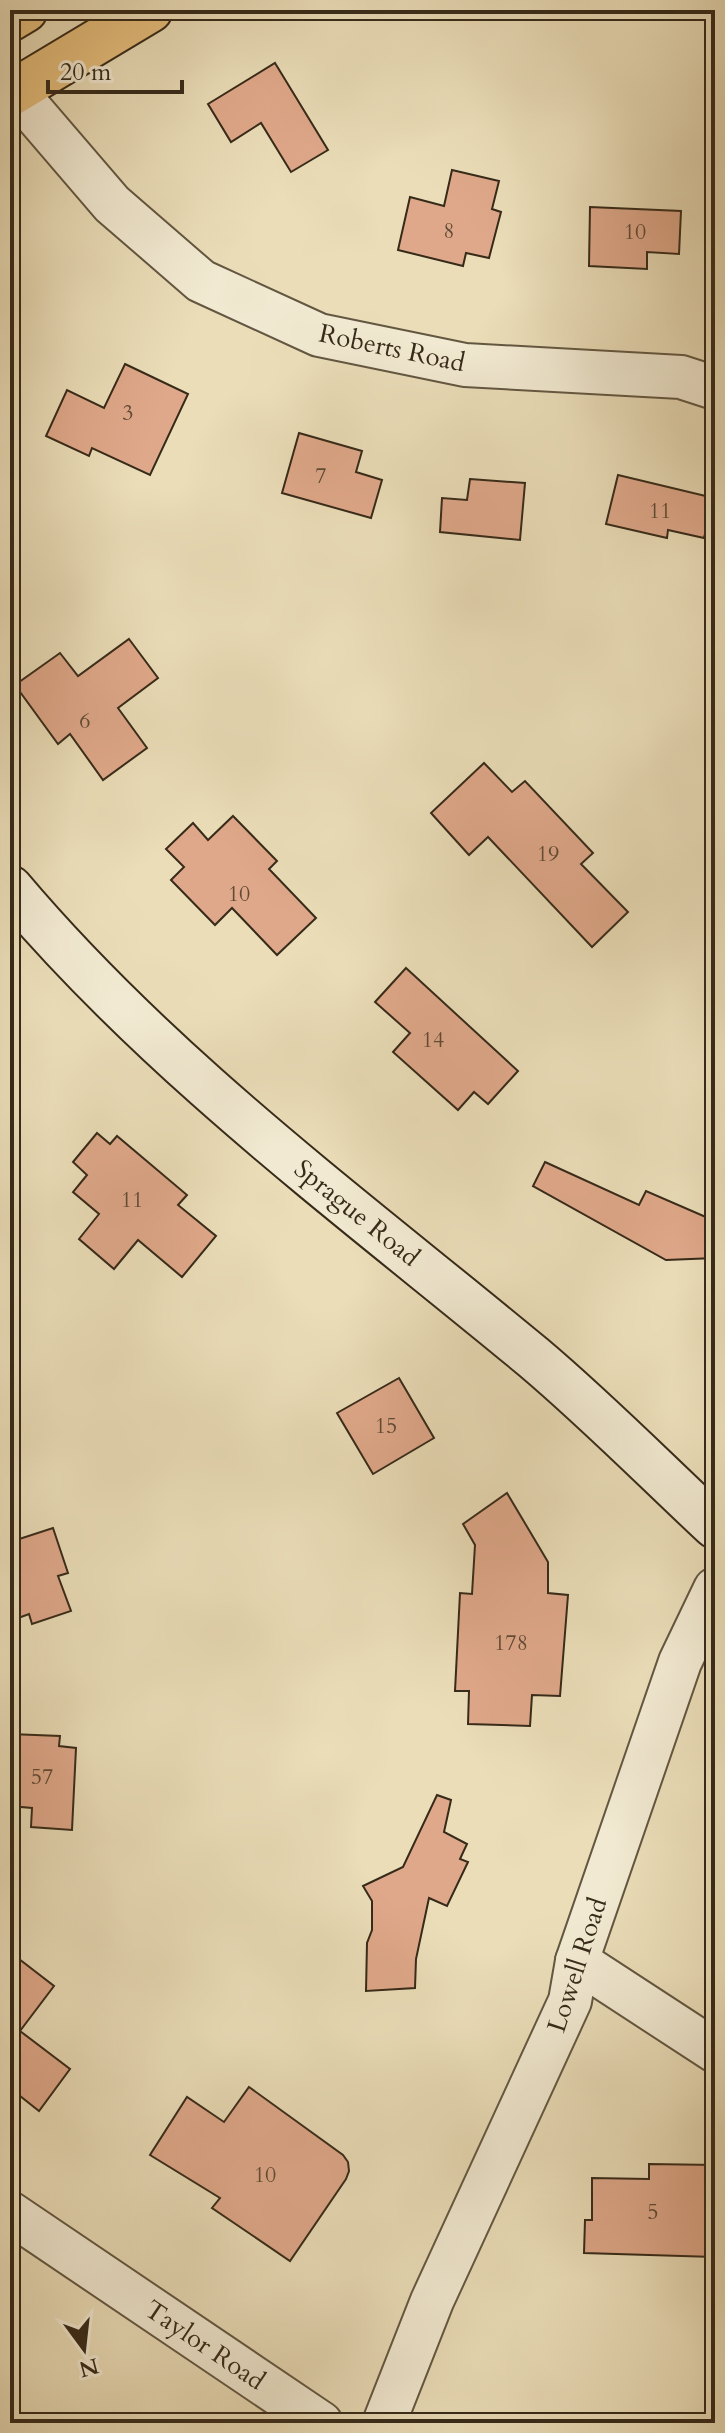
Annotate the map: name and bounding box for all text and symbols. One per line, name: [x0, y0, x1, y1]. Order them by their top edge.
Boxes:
scale bar: [48, 44, 182, 94]
text: 20 m: [60, 56, 112, 89]
house number: 8: [443, 216, 455, 246]
house number: 10: [624, 217, 646, 247]
street label: Roberts Road: [316, 315, 468, 381]
house number: 3: [122, 398, 134, 428]
house number: 7: [315, 461, 327, 491]
house number: 11: [649, 496, 671, 526]
house number: 6: [79, 706, 91, 736]
house number: 19: [537, 839, 559, 869]
house number: 10: [228, 879, 250, 909]
house number: 14: [422, 1025, 444, 1055]
street label: Sprague Road: [287, 1151, 427, 1275]
house number: 11: [121, 1185, 143, 1215]
house number: 15: [375, 1411, 397, 1441]
house number: 178: [494, 1628, 528, 1658]
house number: 57: [31, 1762, 53, 1792]
street label: Lowell Road: [539, 1893, 615, 2037]
house number: 10: [254, 2160, 276, 2190]
house number: 5: [647, 2197, 659, 2227]
street label: Taylor Road: [138, 2292, 272, 2398]
north arrow: [44, 2309, 124, 2389]
text: N: [76, 2350, 102, 2384]

